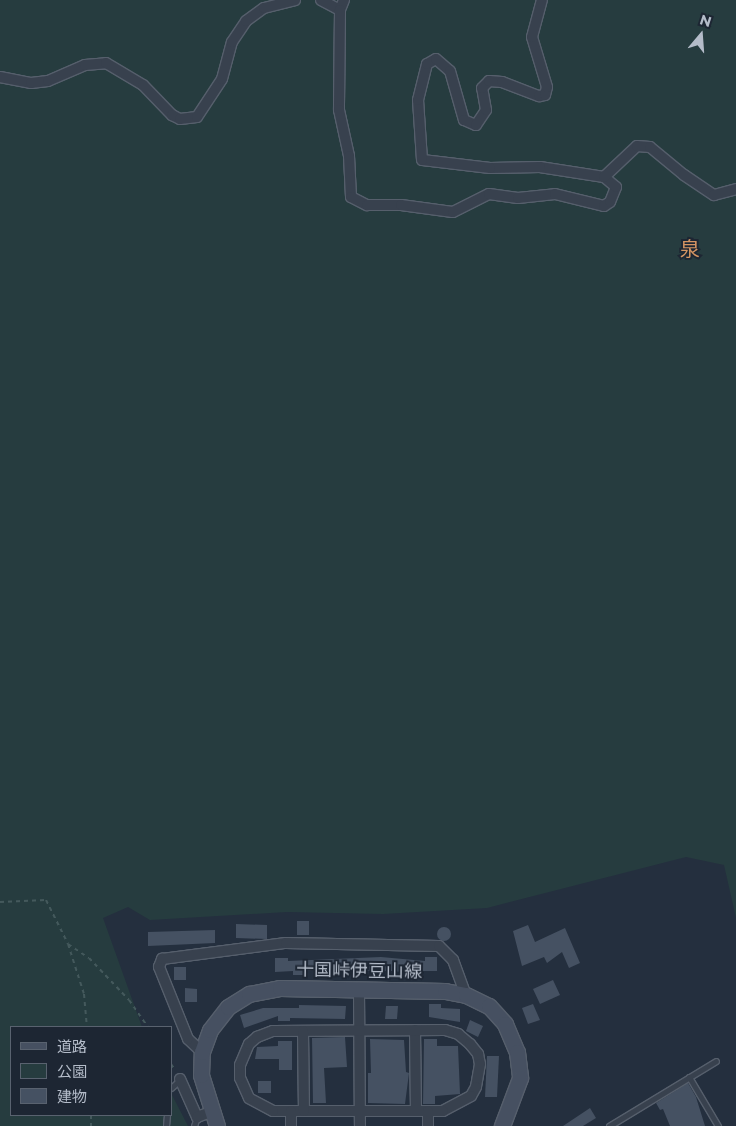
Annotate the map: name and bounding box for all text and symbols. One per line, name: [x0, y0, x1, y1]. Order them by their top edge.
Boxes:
north arrow: [676, 10, 726, 60]
text: N: [697, 10, 714, 31]
district label: 泉: [680, 237, 700, 261]
street label: 十国峠伊豆山線: [296, 959, 422, 983]
legend: [10, 1026, 172, 1116]
text: 道路: [57, 1037, 87, 1056]
text: 公園: [57, 1062, 87, 1081]
text: 建物: [57, 1087, 87, 1106]

